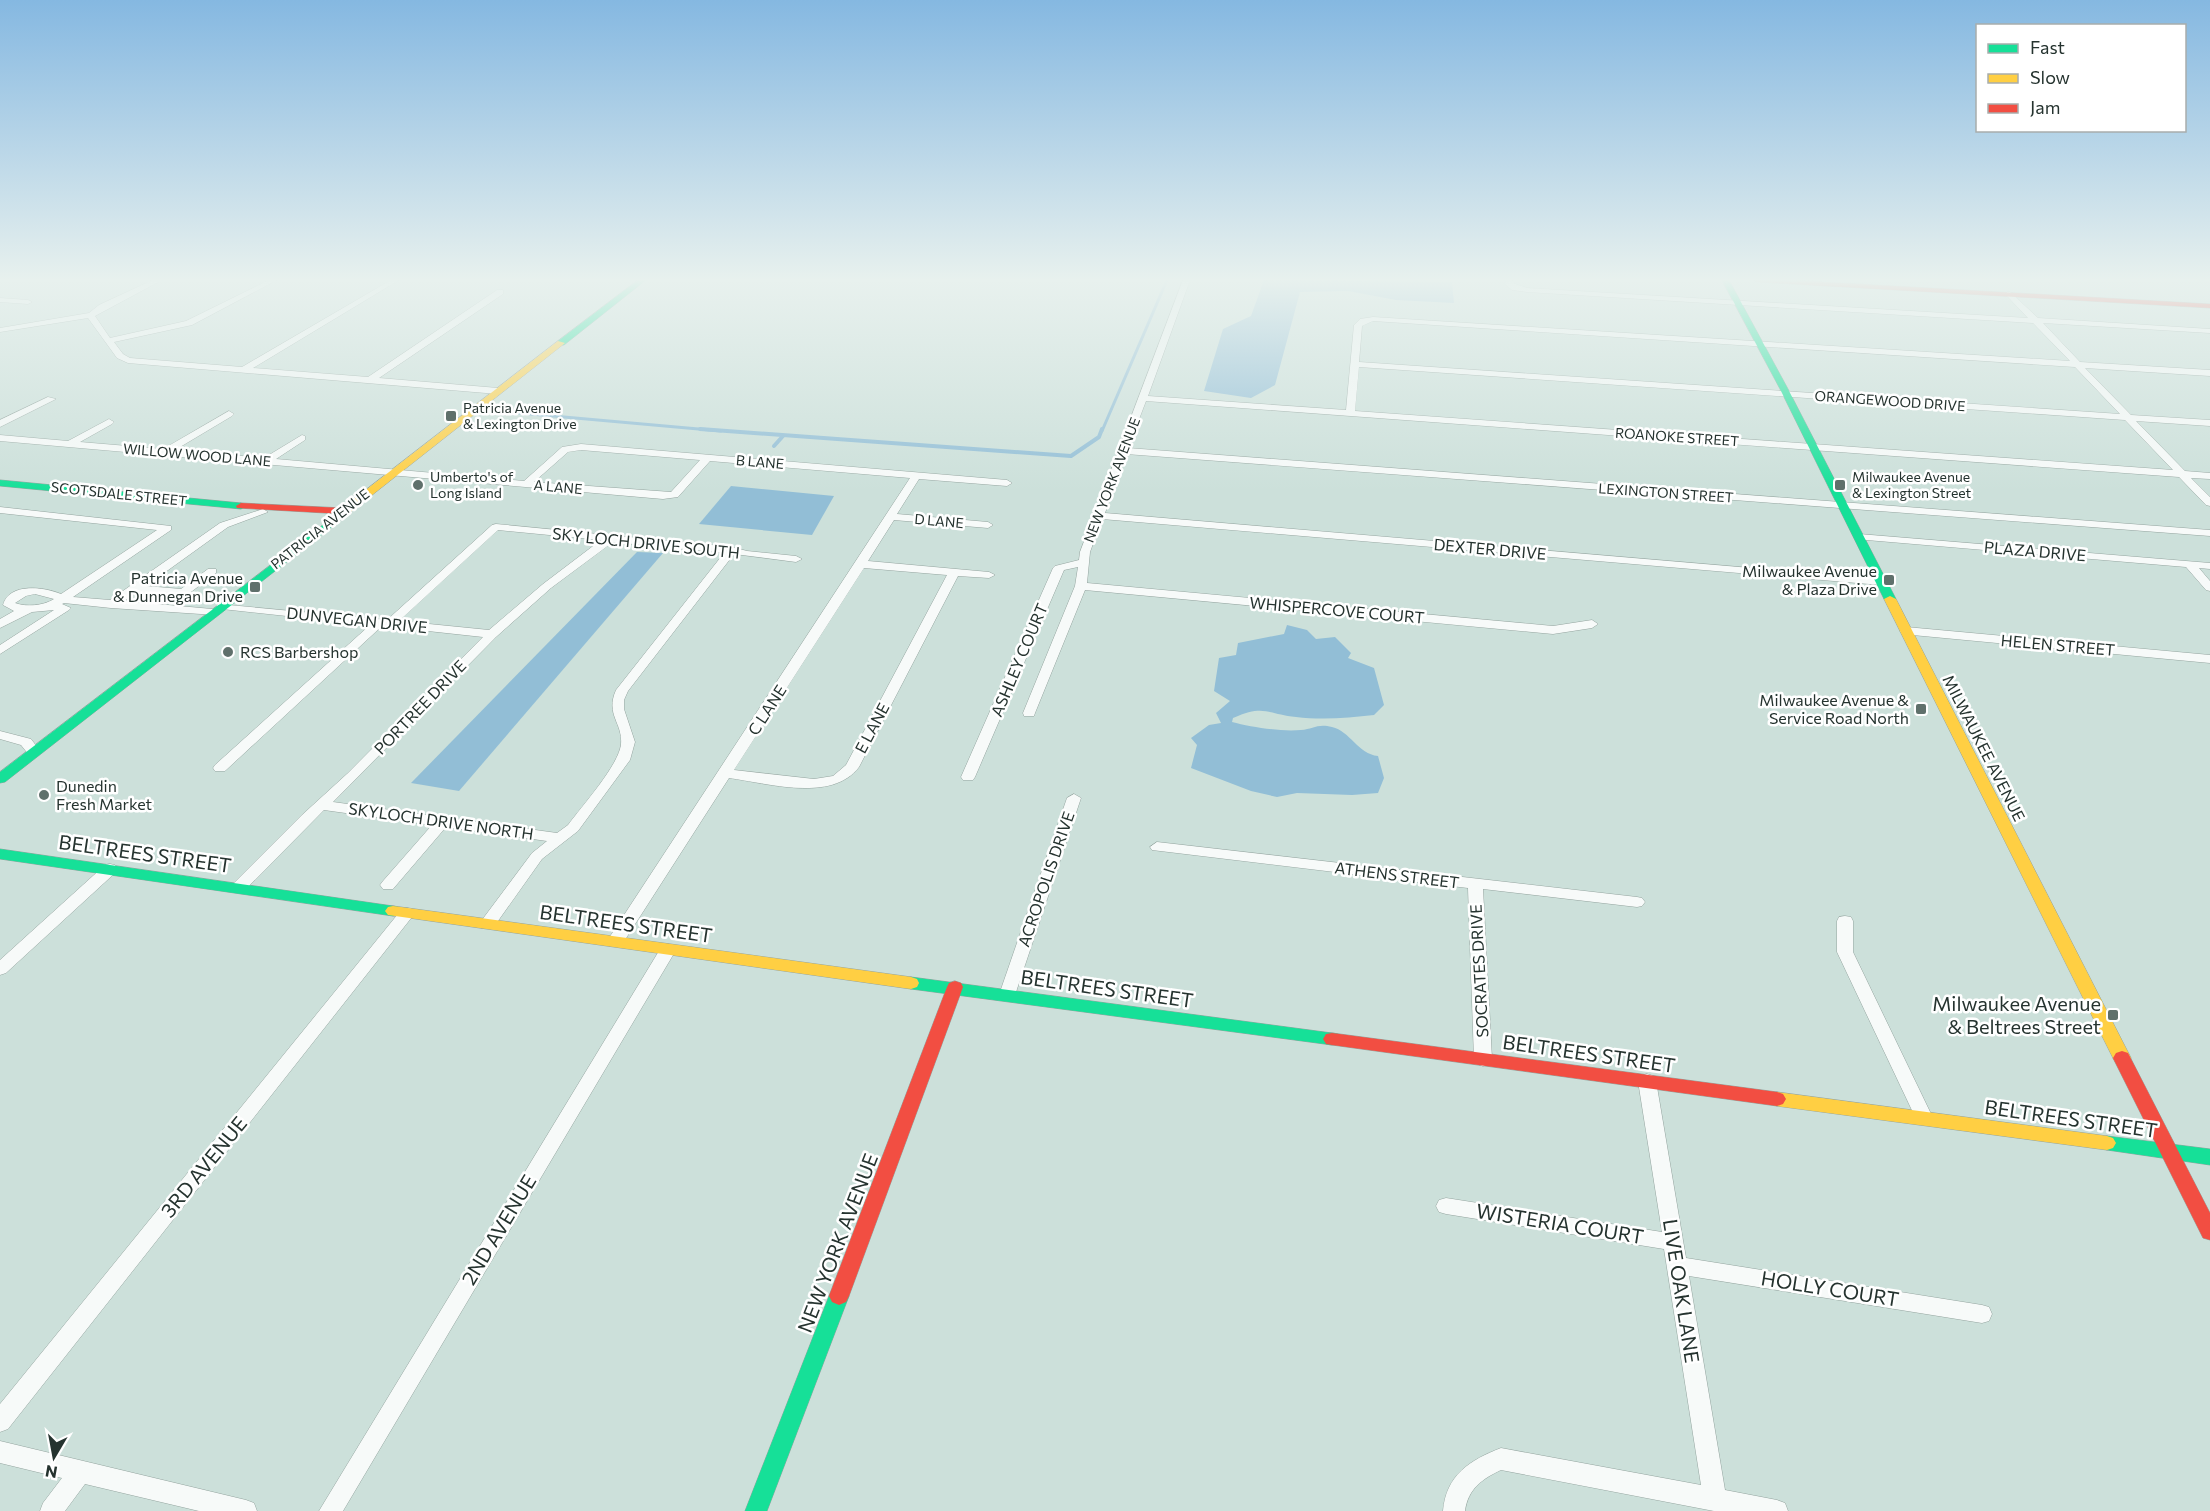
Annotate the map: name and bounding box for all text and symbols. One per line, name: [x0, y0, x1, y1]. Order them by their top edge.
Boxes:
legend: [1976, 24, 2186, 132]
text: Fast: [2030, 36, 2065, 58]
text: Slow: [2030, 66, 2070, 88]
text: Jam: [2030, 96, 2060, 118]
street label: ORANGEWOOD DRIVE: [1814, 387, 1966, 414]
place label: Patricia Avenue & Lexington Drive: [463, 399, 577, 432]
marker: Patricia Avenue & Lexington Drive: [444, 409, 458, 423]
street label: NEW YORK AVENUE: [1080, 415, 1143, 545]
street label: ROANOKE STREET: [1614, 424, 1740, 449]
street label: WILLOW WOOD LANE: [122, 440, 272, 469]
street label: B LANE: [735, 451, 785, 472]
place label: Umberto's of Long Island: [430, 468, 514, 501]
place label: Milwaukee Avenue & Lexington Street: [1852, 468, 1972, 501]
street label: A LANE: [533, 476, 583, 497]
street label: SCOTSDALE STREET: [50, 478, 188, 509]
marker: Umberto's of Long Island: [411, 478, 425, 492]
marker: Milwaukee Avenue & Lexington Street: [1833, 478, 1847, 492]
street label: LEXINGTON STREET: [1598, 479, 1734, 506]
street label: PATRICIA AVENUE: [267, 485, 372, 572]
street label: D LANE: [914, 510, 964, 531]
street label: SKY LOCH DRIVE SOUTH: [551, 523, 741, 562]
street label: DEXTER DRIVE: [1433, 534, 1547, 563]
street label: PLAZA DRIVE: [1983, 537, 2087, 564]
place label: Milwaukee Avenue & Plaza Drive: [1742, 561, 1877, 598]
place label: Patricia Avenue & Dunnegan Drive: [113, 568, 243, 605]
marker: Milwaukee Avenue & Plaza Drive: [1882, 573, 1896, 587]
marker: Patricia Avenue & Dunnegan Drive: [248, 580, 262, 594]
street label: WHISPERCOVE COURT: [1249, 592, 1425, 627]
street label: ASHLEY COURT: [986, 600, 1051, 719]
street label: DUNVEGAN DRIVE: [286, 603, 428, 636]
street label: HELEN STREET: [2000, 630, 2116, 659]
place label: RCS Barbershop: [240, 642, 358, 661]
marker: RCS Barbershop: [221, 645, 235, 659]
street label: PORTREE DRIVE: [370, 655, 470, 758]
street label: MILWAUKEE AVENUE: [1939, 672, 2030, 824]
street label: C LANE: [743, 681, 790, 738]
place label: Milwaukee Avenue & Service Road North: [1759, 690, 1909, 727]
street label: E LANE: [850, 699, 893, 756]
marker: Milwaukee Avenue & Service Road North: [1914, 702, 1928, 716]
place label: Dunedin Fresh Market: [56, 776, 153, 813]
marker: Dunedin Fresh Market: [37, 788, 51, 802]
street label: SKYLOCH DRIVE NORTH: [347, 798, 535, 843]
street label: ACROPOLIS DRIVE: [1013, 809, 1078, 949]
street label: BELTREES STREET: [57, 829, 233, 877]
street label: ATHENS STREET: [1334, 857, 1460, 892]
street label: BELTREES STREET: [538, 899, 714, 947]
street label: SOCRATES DRIVE: [1466, 904, 1491, 1038]
street label: BELTREES STREET: [1019, 964, 1195, 1012]
place label: Milwaukee Avenue & Beltrees Street: [1932, 991, 2101, 1038]
marker: Milwaukee Avenue & Beltrees Street: [2106, 1008, 2120, 1022]
street label: BELTREES STREET: [1501, 1029, 1677, 1077]
street label: BELTREES STREET: [1983, 1094, 2159, 1142]
street label: 3RD AVENUE: [155, 1111, 251, 1222]
street label: NEW YORK AVENUE: [792, 1150, 882, 1336]
street label: 2ND AVENUE: [456, 1170, 540, 1289]
street label: WISTERIA COURT: [1475, 1198, 1646, 1248]
street label: LIVE OAK LANE: [1659, 1217, 1705, 1365]
street label: HOLLY COURT: [1759, 1265, 1901, 1311]
north arrow: [24, 1427, 84, 1487]
text: N: [44, 1462, 59, 1483]

